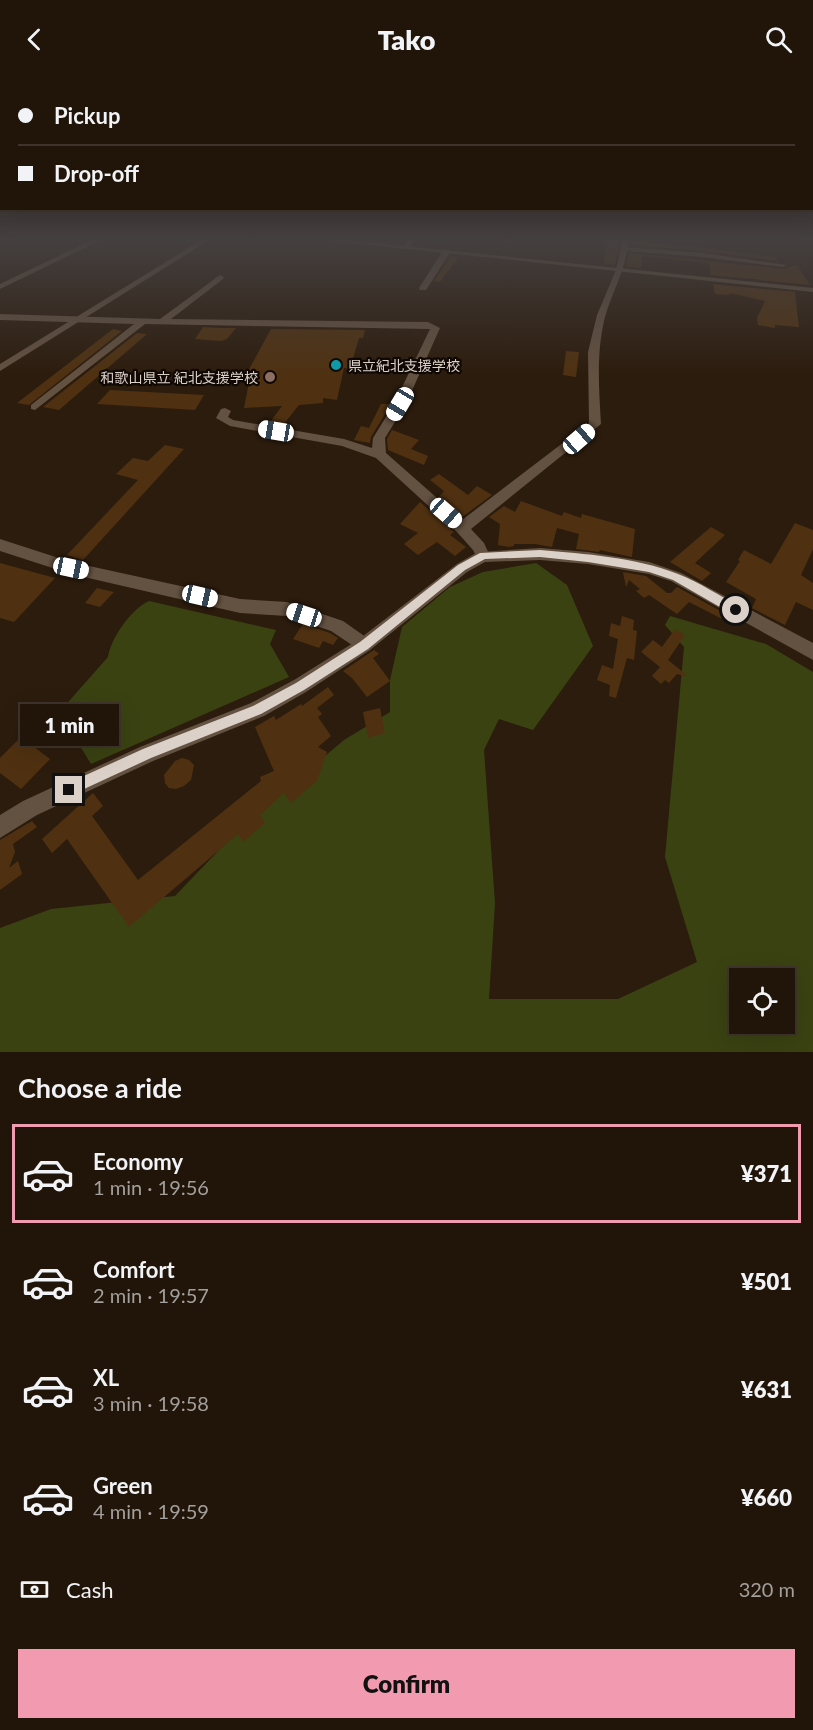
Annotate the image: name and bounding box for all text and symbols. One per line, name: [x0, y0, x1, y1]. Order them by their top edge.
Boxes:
icon: back: [18, 23, 51, 56]
text: Tako: [378, 23, 435, 56]
icon: search: [762, 23, 795, 56]
text: Pickup: [54, 102, 120, 129]
text: Drop-off: [54, 160, 139, 187]
place label: 県立紀北支援学校: [348, 357, 460, 374]
marker: 県立紀北支援学校: [329, 358, 343, 372]
place label: 和歌山県立 紀北支援学校: [100, 369, 258, 386]
marker: 和歌山県立 紀北支援学校: [263, 370, 277, 384]
car: [383, 384, 417, 424]
car: [257, 419, 295, 443]
car: [560, 420, 598, 458]
car: [427, 494, 465, 532]
car: [52, 555, 90, 581]
car: [180, 583, 220, 609]
route start: [722, 596, 749, 623]
car: [284, 601, 324, 629]
callout: 1 min: [20, 703, 118, 745]
text: 1 min: [45, 713, 94, 737]
route end: [55, 776, 82, 803]
map controls: [729, 968, 795, 1034]
button: locate: [729, 968, 795, 1034]
text: Choose a ride: [18, 1071, 182, 1104]
icon: car: [21, 1147, 75, 1201]
text: Economy: [93, 1148, 183, 1175]
text: ¥371: [741, 1160, 792, 1187]
text: 1 min · 19:56: [93, 1175, 209, 1199]
icon: car: [21, 1255, 75, 1309]
text: Comfort: [93, 1256, 175, 1283]
text: ¥501: [741, 1268, 792, 1295]
text: 2 min · 19:57: [93, 1283, 209, 1307]
icon: car: [21, 1363, 75, 1417]
text: XL: [93, 1364, 119, 1391]
text: ¥631: [741, 1376, 792, 1403]
text: 3 min · 19:58: [93, 1391, 209, 1415]
icon: car: [21, 1471, 75, 1525]
text: Green: [93, 1472, 153, 1499]
text: ¥660: [741, 1484, 792, 1511]
text: 4 min · 19:59: [93, 1499, 209, 1523]
icon: cash: [18, 1573, 51, 1606]
text: Cash: [66, 1576, 113, 1603]
text: 320 m: [739, 1577, 795, 1601]
button: Confirm: [18, 1649, 795, 1718]

